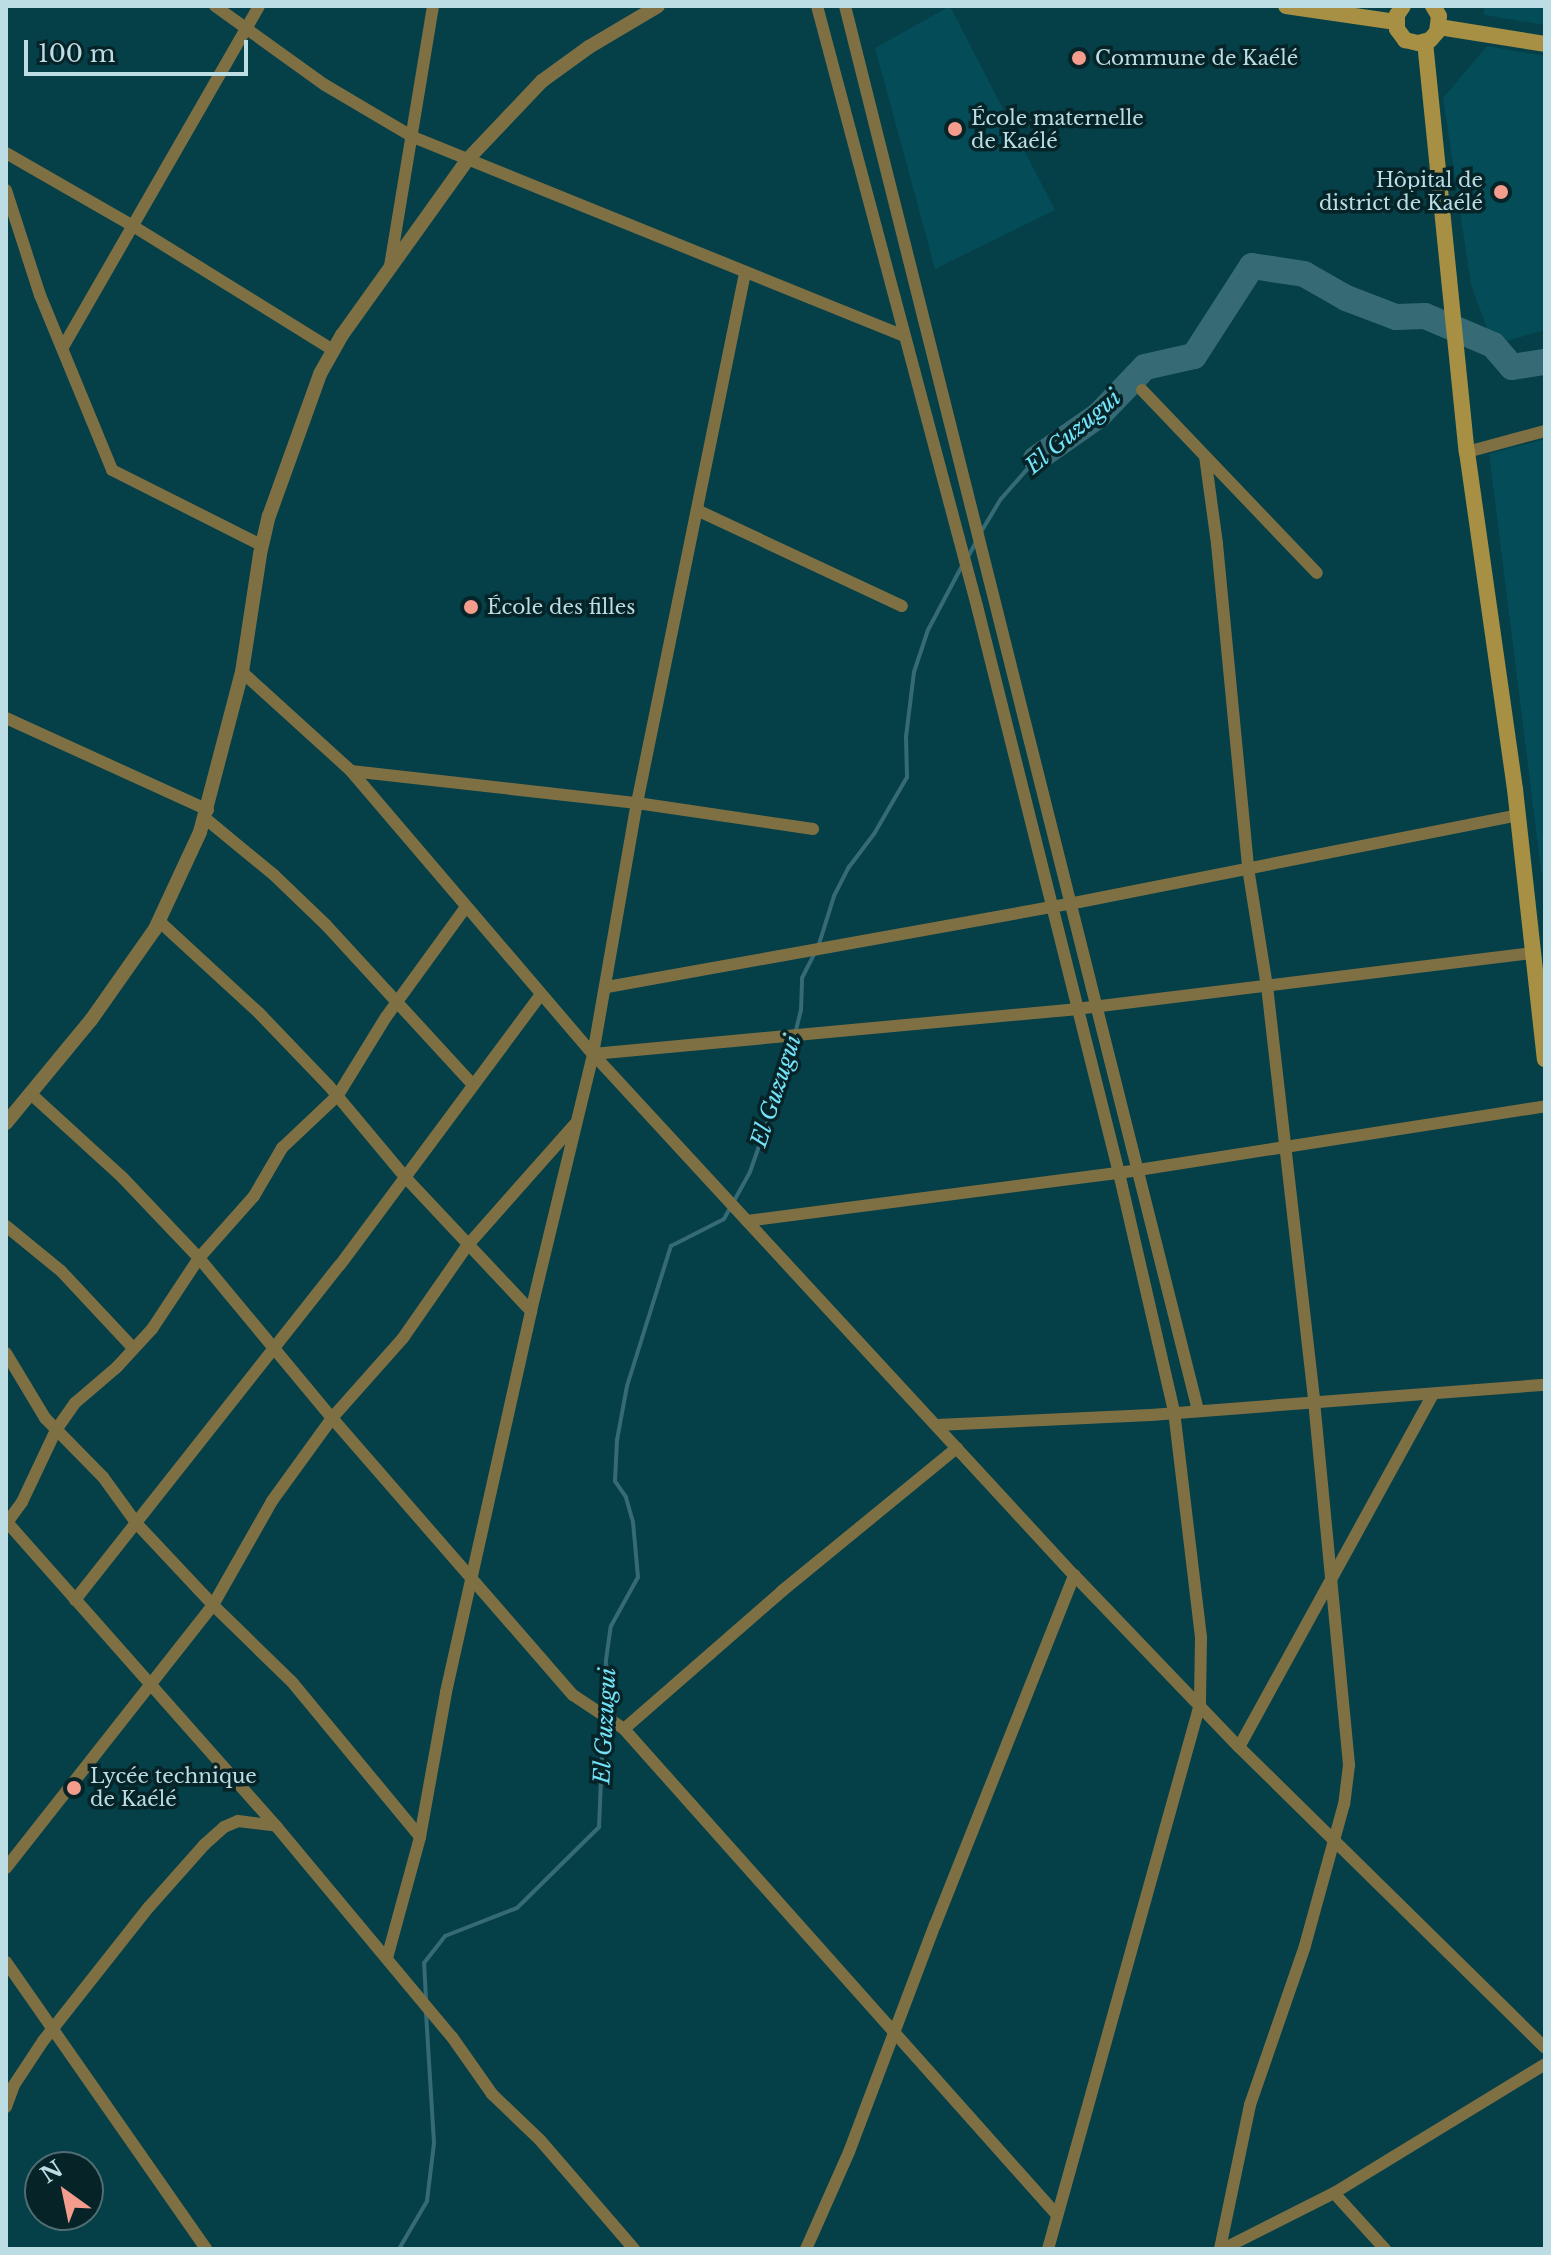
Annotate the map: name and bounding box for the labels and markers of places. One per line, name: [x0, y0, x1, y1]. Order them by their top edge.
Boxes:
place label: Commune de Kaélé: [1095, 46, 1298, 70]
marker: Commune de Kaélé: [1070, 49, 1088, 67]
place label: École maternelle de Kaélé: [971, 106, 1144, 153]
marker: École maternelle de Kaélé: [946, 120, 964, 138]
place label: Hôpital de district de Kaélé: [1319, 168, 1483, 215]
marker: Hôpital de district de Kaélé: [1490, 181, 1512, 203]
place label: École des filles: [487, 595, 635, 619]
marker: École des filles: [462, 598, 480, 616]
place label: Lycée technique de Kaélé: [90, 1764, 257, 1811]
marker: Lycée technique de Kaélé: [65, 1779, 83, 1797]

